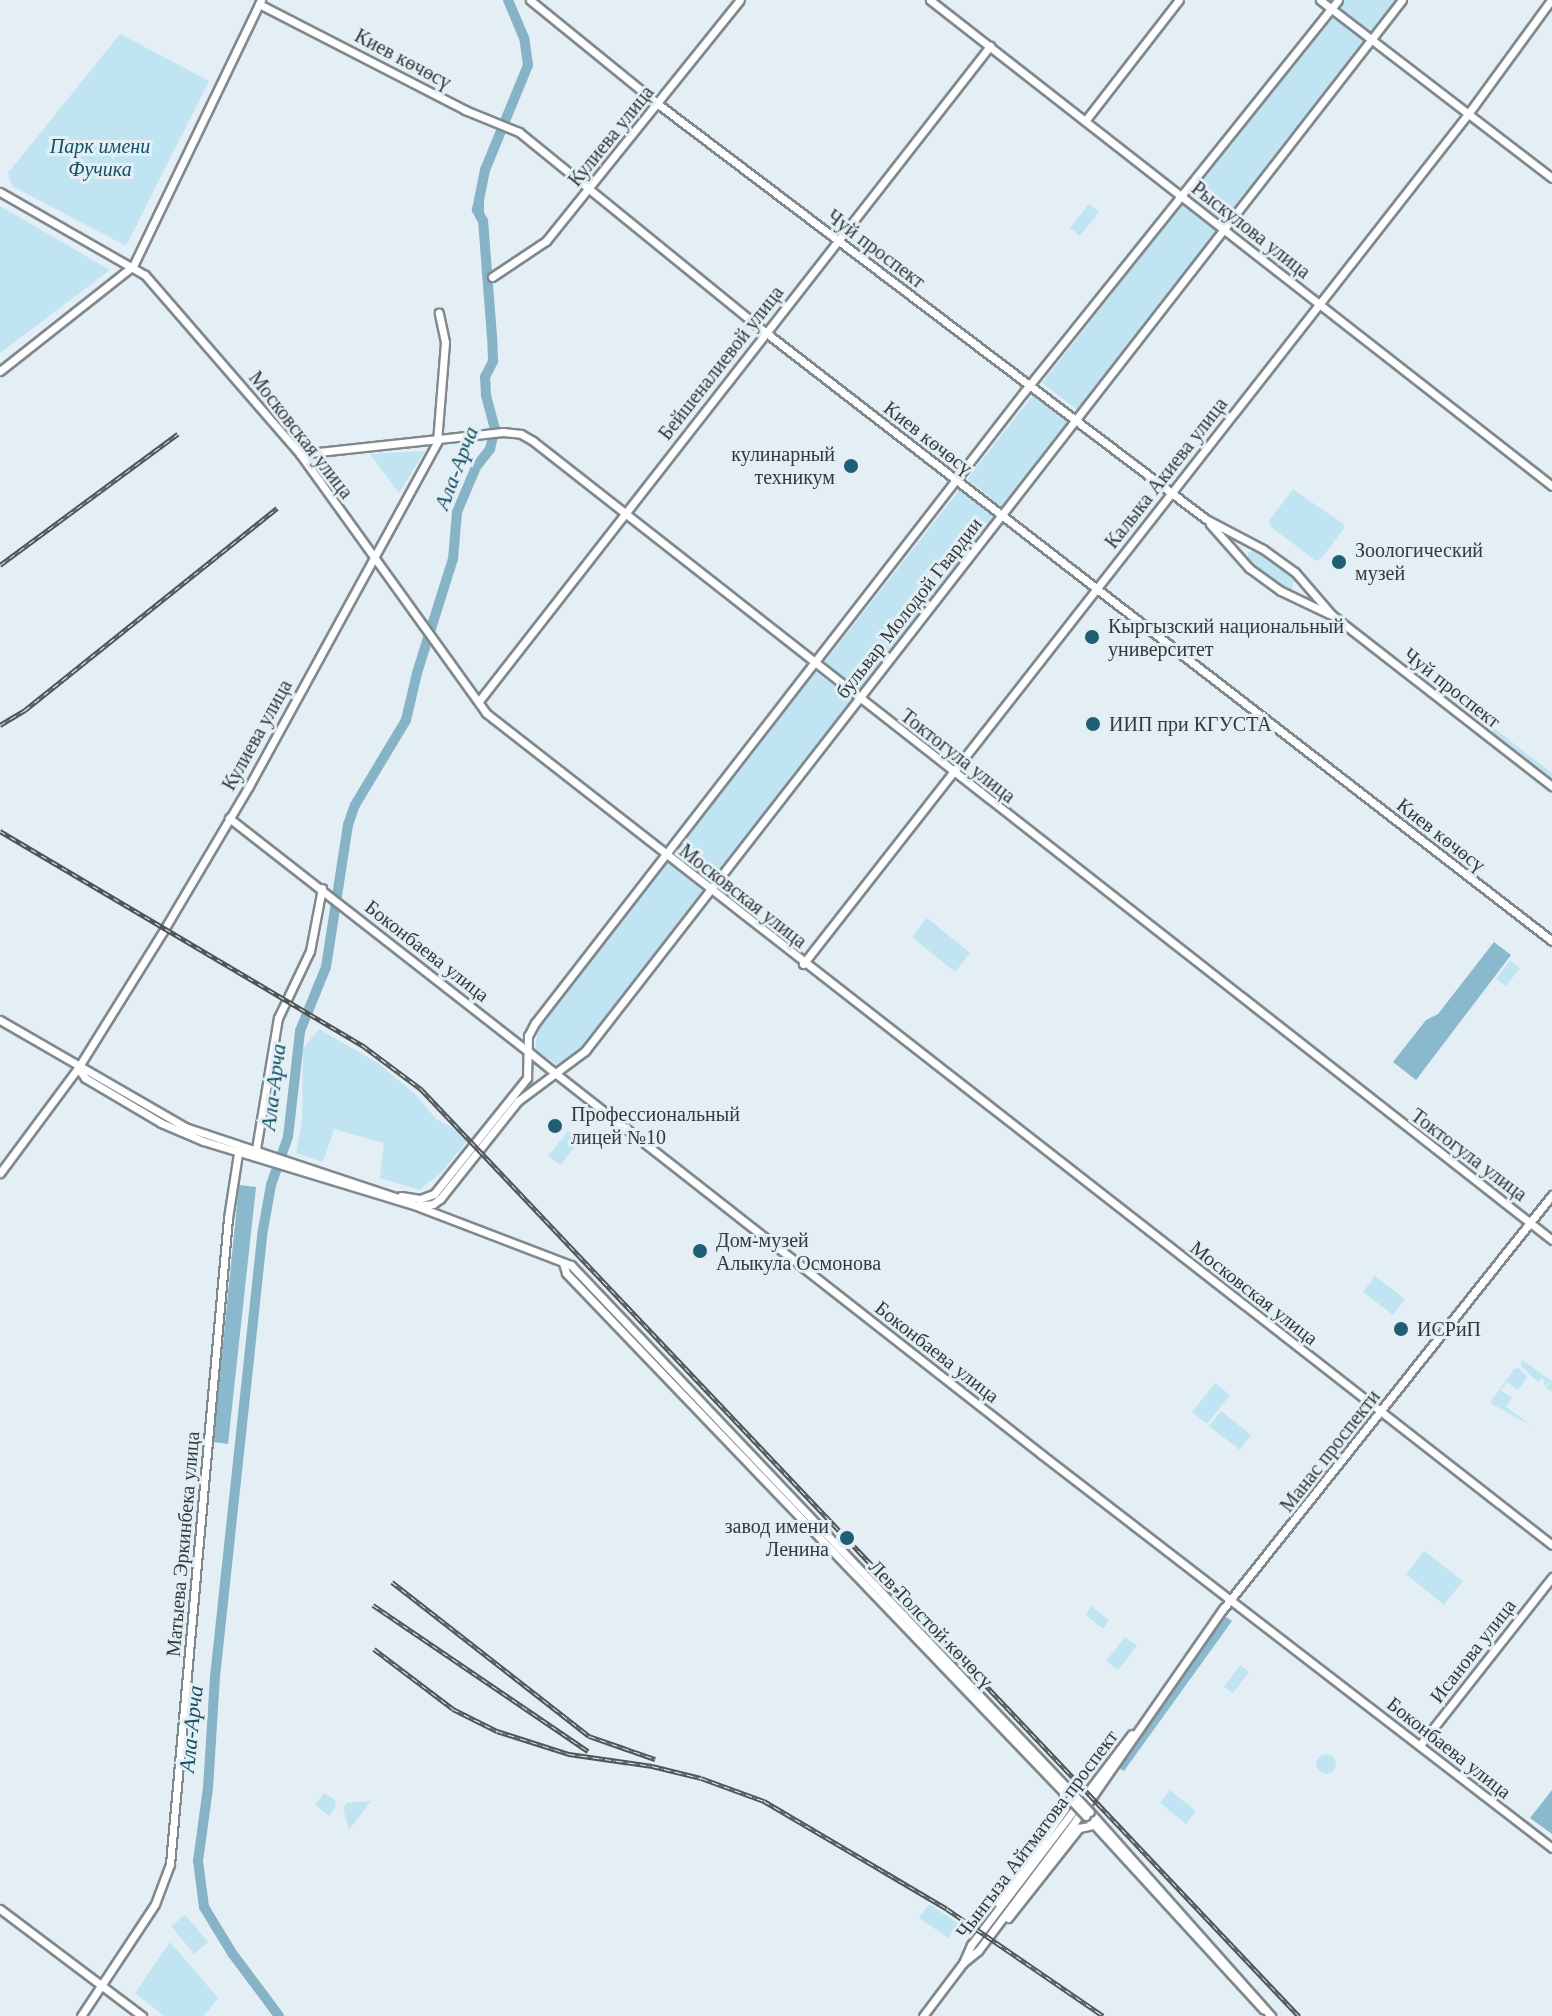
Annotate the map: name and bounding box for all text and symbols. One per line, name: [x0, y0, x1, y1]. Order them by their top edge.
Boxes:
street label: Киев көчөсү: [351, 24, 455, 94]
street label: Кулиева улица: [563, 81, 659, 191]
park label: Парк имени Фучика: [50, 135, 150, 182]
street label: Рыскулова улица: [1187, 176, 1315, 284]
street label: Чуй проспект: [822, 204, 930, 294]
street label: Бейшеналиевой улица: [653, 281, 789, 445]
street label: Московская улица: [244, 366, 358, 504]
street label: Калыка Акиева улица: [1100, 393, 1232, 553]
street label: Киев көчөсү: [879, 396, 977, 480]
water label: Ала-Арча: [428, 423, 484, 513]
place label: кулинарный техникум: [731, 442, 835, 489]
marker: кулинарный техникум: [842, 457, 860, 475]
street label: бульвар Молодой Гвардии: [831, 513, 987, 703]
place label: Зоологический музей: [1355, 538, 1483, 585]
marker: Зоологический музей: [1330, 553, 1348, 571]
place label: Кыргызский национальный университет: [1108, 614, 1344, 661]
marker: Кыргызский национальный университет: [1083, 628, 1101, 646]
street label: Чуй проспект: [1399, 643, 1505, 733]
street label: Кулиева улица: [217, 675, 297, 795]
street label: Токтогула улица: [896, 704, 1020, 808]
place label: ИИП при КГУСТА: [1109, 712, 1272, 736]
marker: ИИП при КГУСТА: [1084, 715, 1102, 733]
street label: Киев көчөсү: [1392, 793, 1490, 877]
street label: Московская улица: [674, 839, 812, 953]
street label: Боконбаева улица: [360, 895, 494, 1007]
water label: Ала-Арча: [255, 1042, 291, 1132]
place label: Профессиональный лицей №10: [571, 1102, 740, 1149]
street label: Токтогула улица: [1406, 1104, 1532, 1206]
marker: Профессиональный лицей №10: [546, 1117, 564, 1135]
place label: Дом-музей Алыкула Осмонова: [716, 1228, 881, 1275]
street label: Московская улица: [1185, 1236, 1323, 1350]
marker: Дом-музей Алыкула Осмонова: [691, 1242, 709, 1260]
street label: Боконбаева улица: [870, 1296, 1004, 1408]
place label: ИСРиП: [1417, 1317, 1481, 1341]
marker: ИСРиП: [1392, 1320, 1410, 1338]
street label: Манас проспекти: [1275, 1385, 1385, 1517]
street label: Матыева Эркинбека улица: [161, 1430, 205, 1658]
place label: завод имени Ленина: [725, 1514, 829, 1561]
marker: завод имени Ленина: [836, 1527, 858, 1549]
street label: Лев Толстой көчөсү: [864, 1555, 998, 1693]
street label: Исанова улица: [1425, 1594, 1521, 1708]
water label: Ала-Арча: [173, 1684, 209, 1774]
street label: Боконбаева улица: [1382, 1692, 1516, 1804]
street label: Чынгыза Айтматова проспект: [951, 1725, 1123, 1943]

